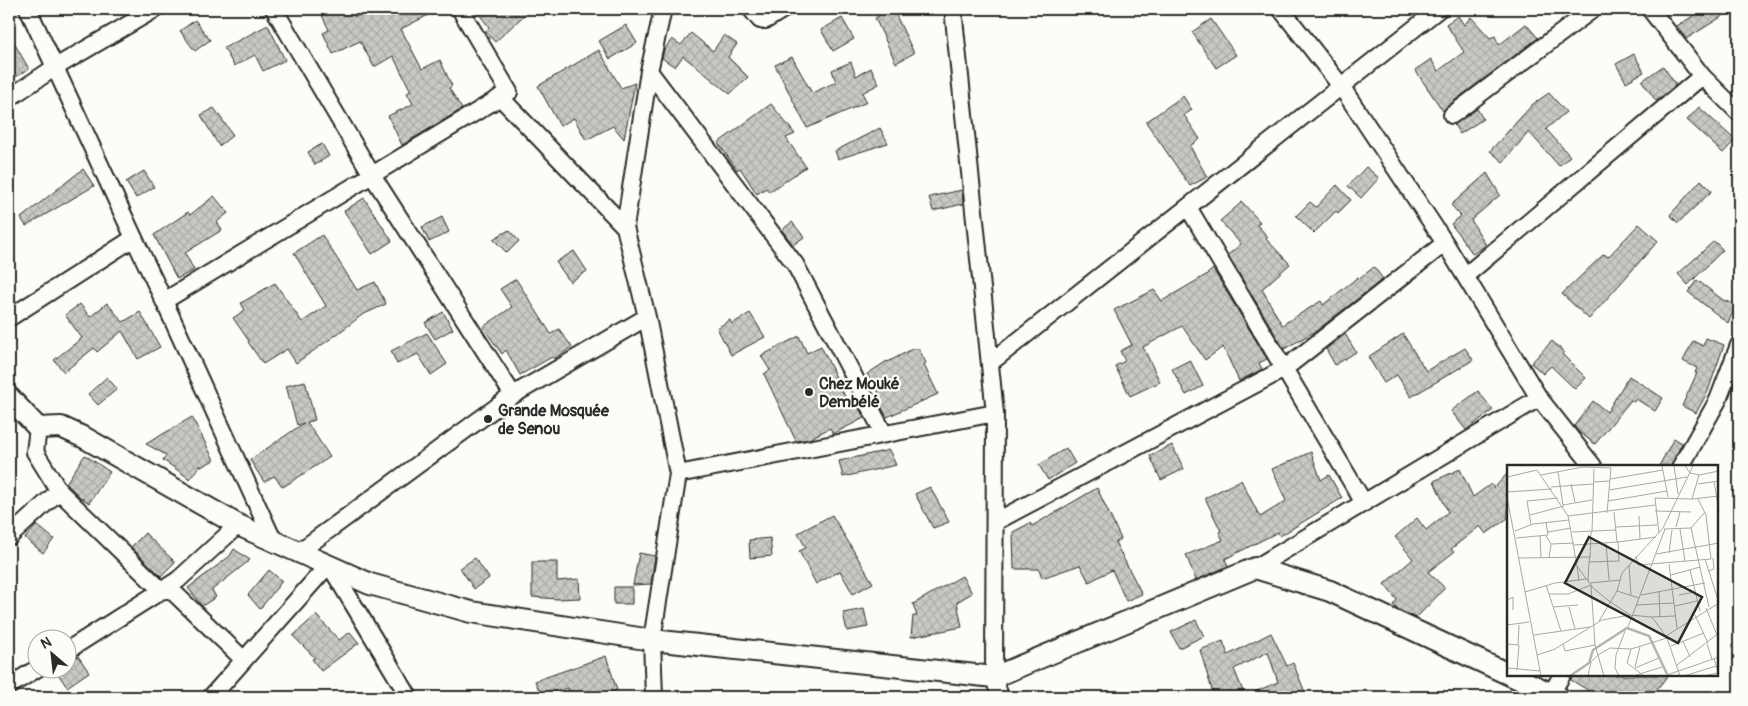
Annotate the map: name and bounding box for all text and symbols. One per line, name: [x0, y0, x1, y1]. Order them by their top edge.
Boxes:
place label: Chez Mouké Dembélé: [819, 374, 900, 412]
marker: Chez Mouké Dembélé: [803, 386, 815, 398]
place label: Grande Mosquée de Senou: [498, 401, 610, 439]
marker: Grande Mosquée de Senou: [482, 413, 494, 425]
inset map: [1507, 465, 1718, 676]
north arrow: [28, 628, 78, 678]
text: N: [38, 633, 54, 653]

